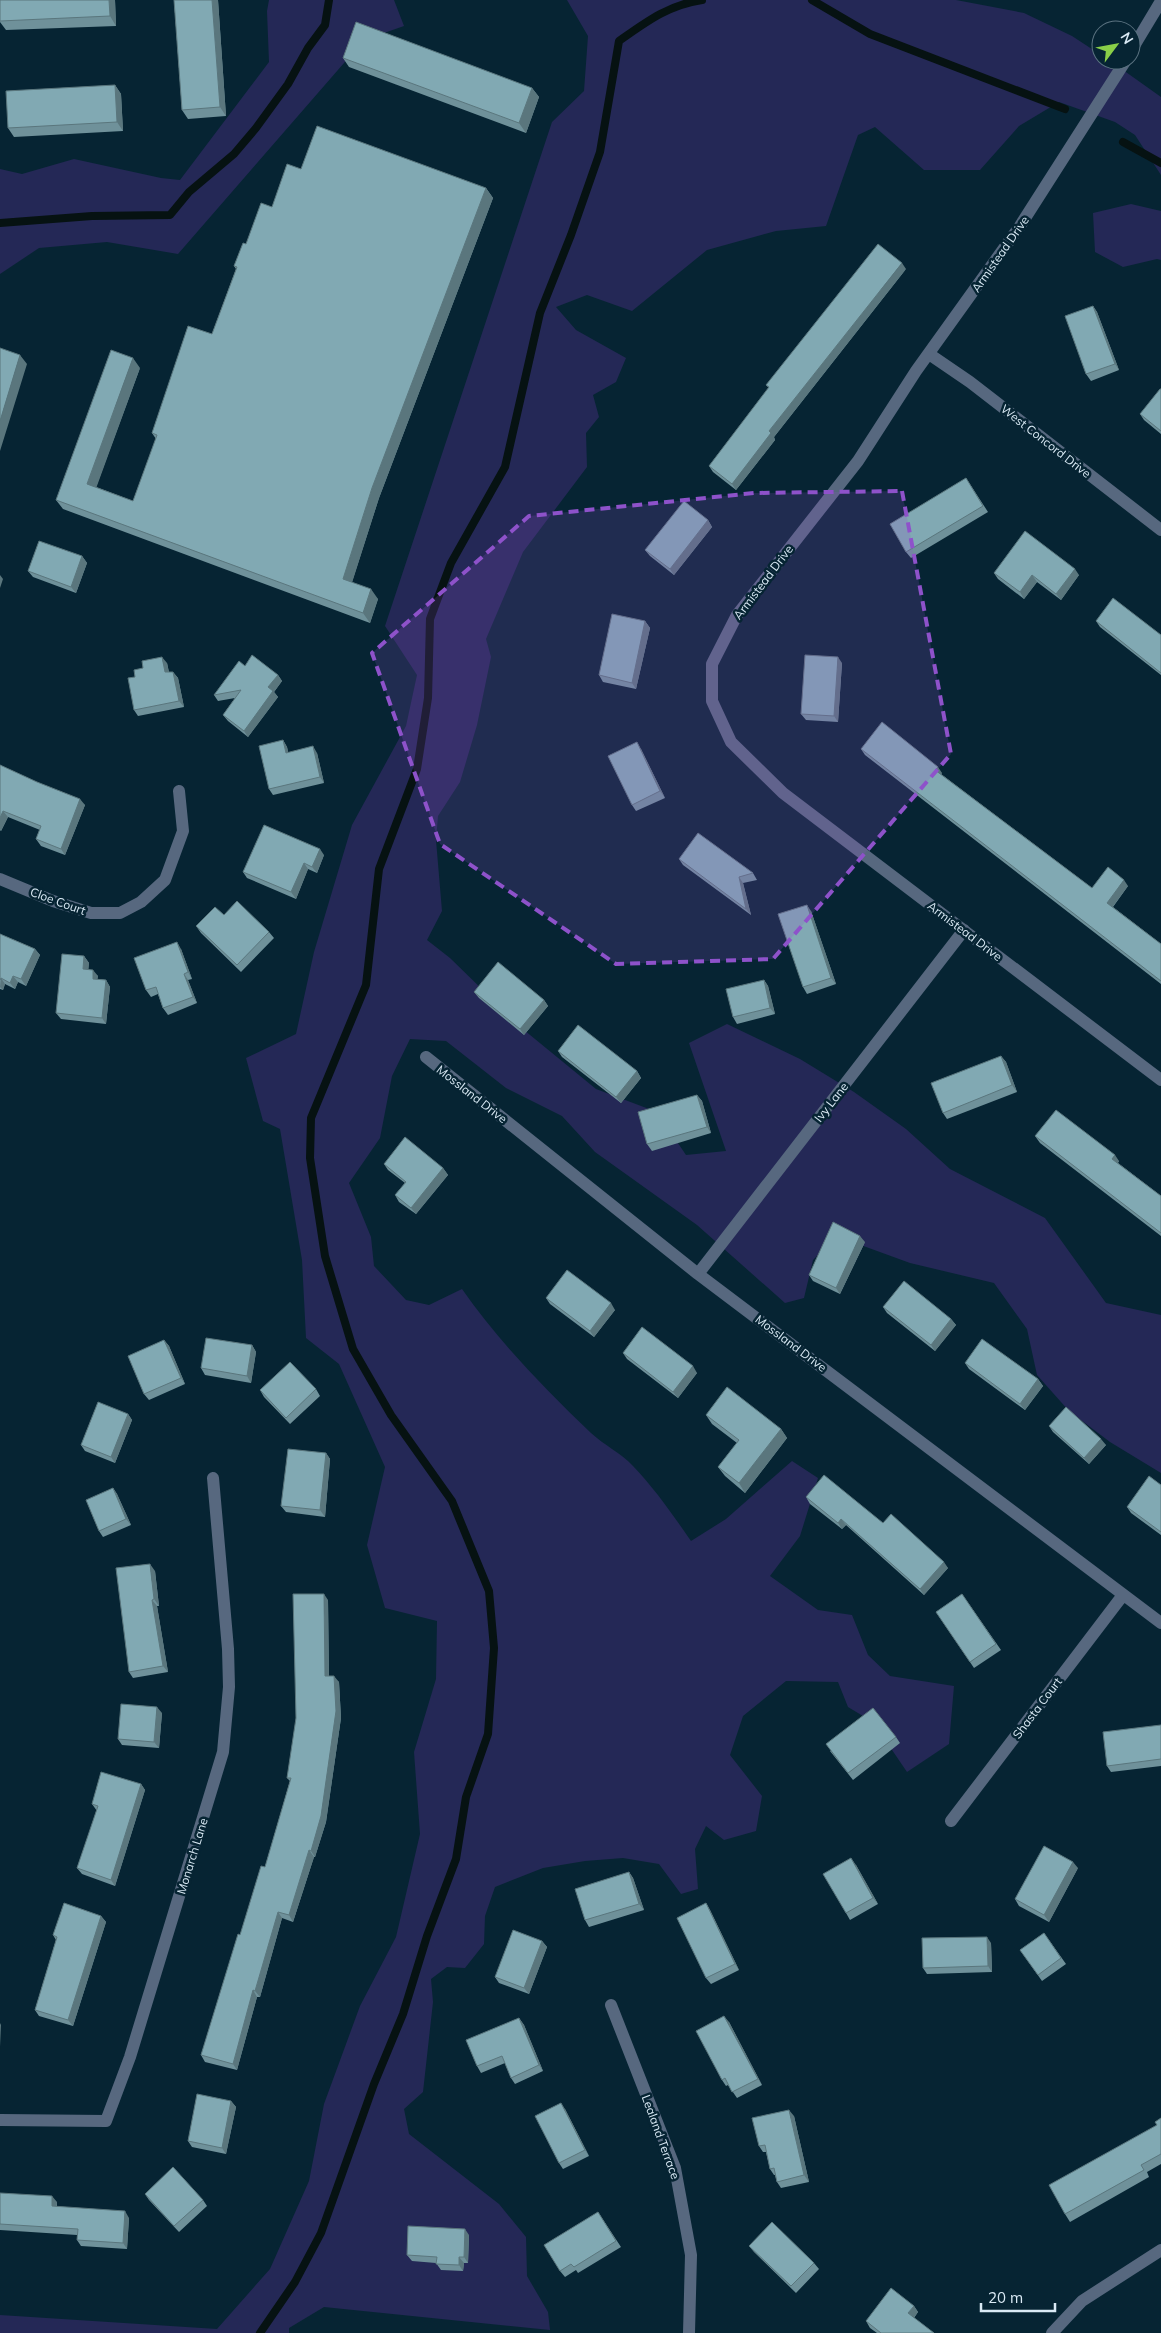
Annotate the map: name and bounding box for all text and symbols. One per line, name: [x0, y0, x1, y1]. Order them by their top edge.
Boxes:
north arrow: [1091, 20, 1141, 70]
text: N: [1117, 29, 1137, 47]
street label: Armistead Drive: [968, 213, 1032, 295]
street label: West Concord Drive: [998, 401, 1094, 481]
street label: Armistead Drive: [730, 542, 796, 622]
street label: Cloe Court: [28, 884, 88, 918]
street label: Armistead Drive: [925, 898, 1005, 964]
street label: Mossland Drive: [434, 1062, 510, 1126]
street label: Ivy Lane: [811, 1079, 851, 1125]
street label: Mossland Drive: [752, 1311, 830, 1375]
street label: Shasta Court: [1009, 1675, 1065, 1741]
street label: Monarch Lane: [173, 1816, 211, 1896]
street label: Lealand Terrace: [639, 2093, 683, 2181]
scale bar: [981, 2280, 1055, 2312]
text: 20 m: [988, 2288, 1023, 2307]

